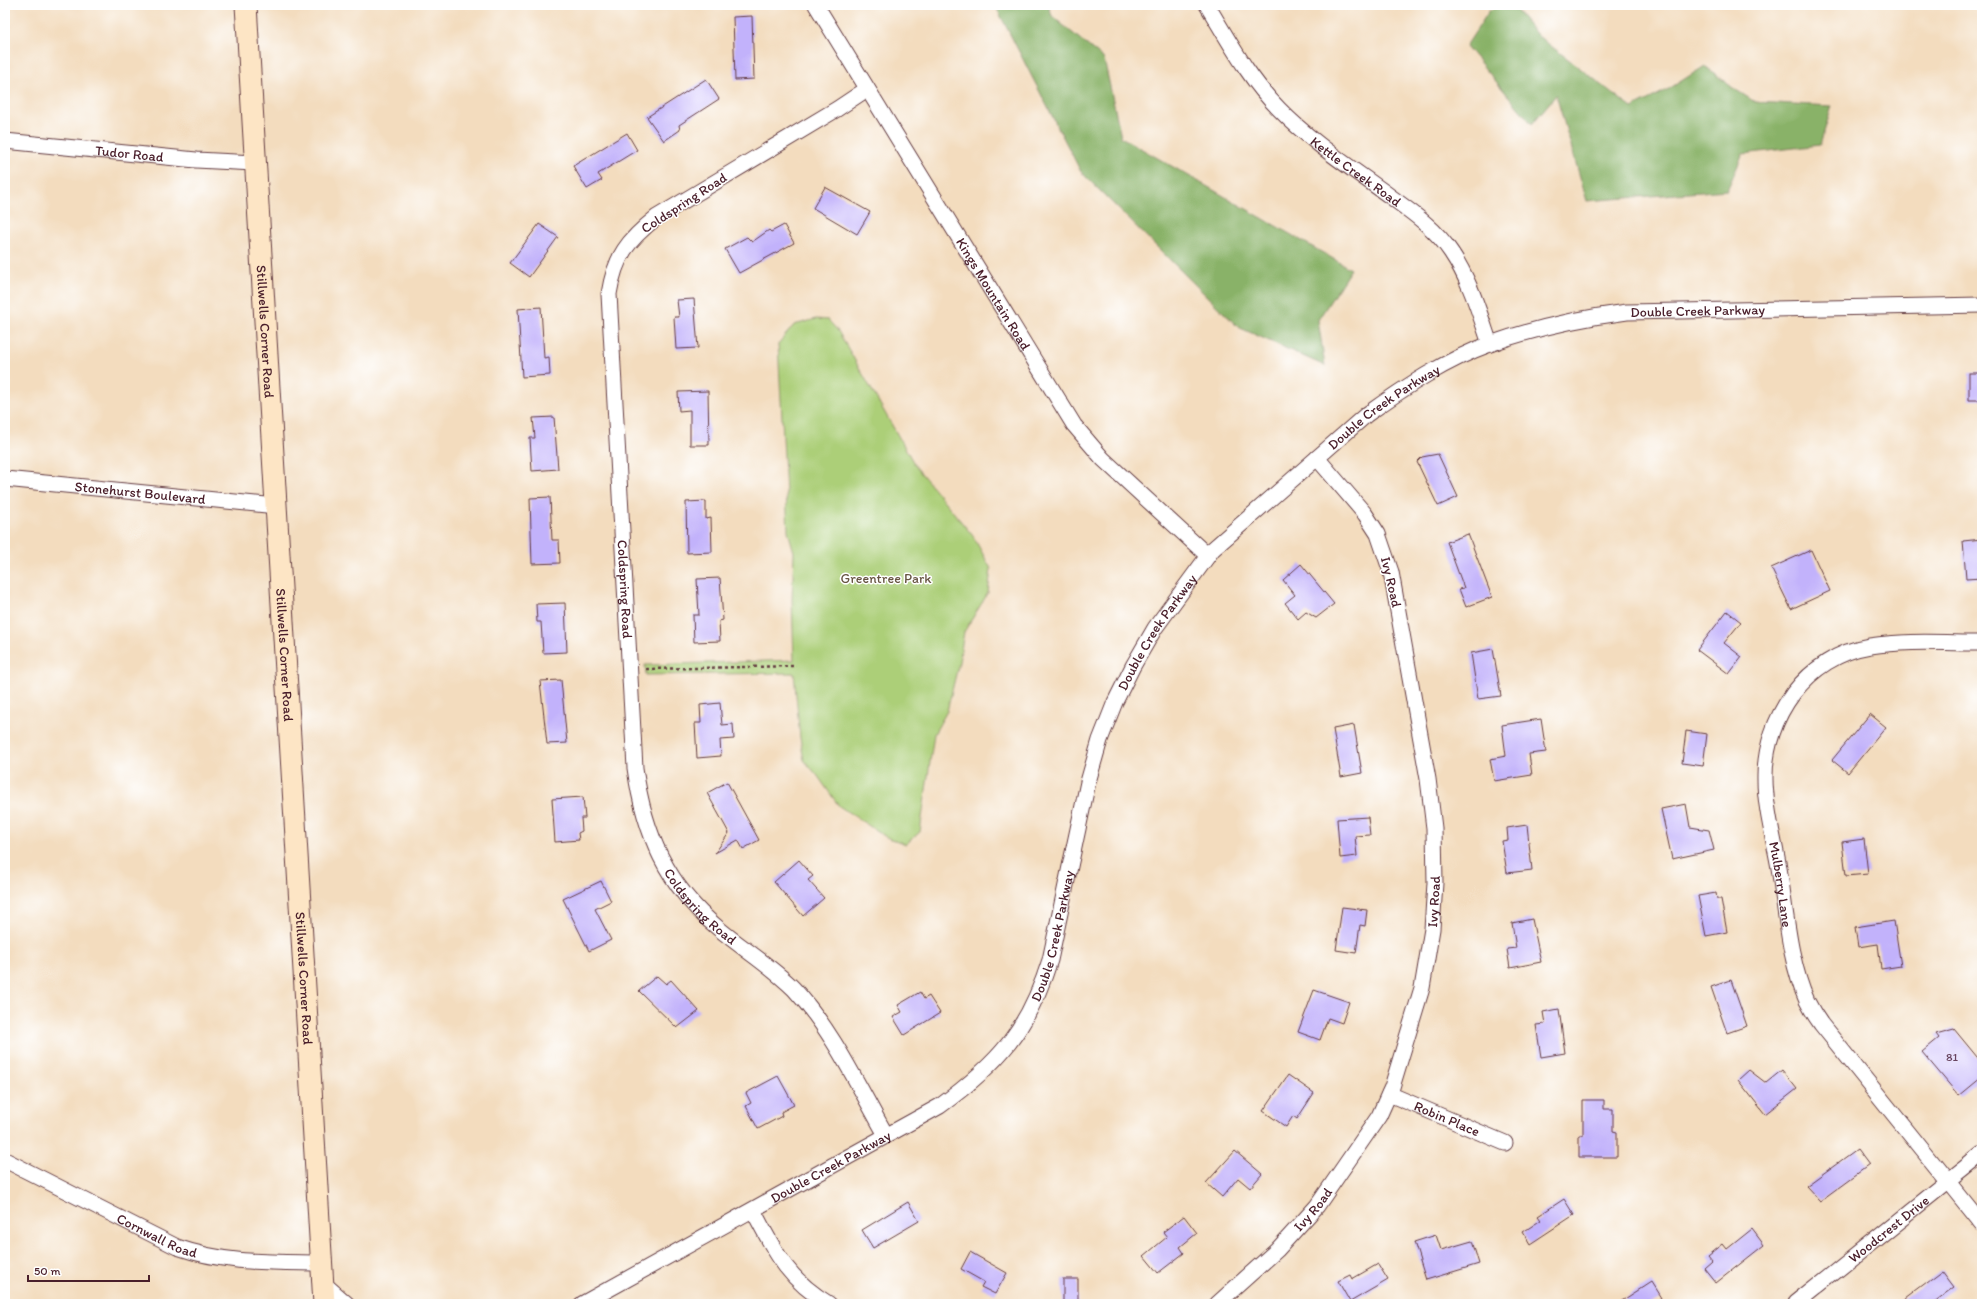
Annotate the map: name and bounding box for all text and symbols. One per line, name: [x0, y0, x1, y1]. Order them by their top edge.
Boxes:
street label: Kettle Creek Road: [1307, 133, 1405, 210]
street label: Tudor Road: [94, 142, 165, 165]
street label: Coldspring Road: [638, 169, 730, 237]
street label: Kings Mountain Road: [952, 234, 1035, 354]
street label: Stillwells Corner Road: [253, 264, 278, 399]
street label: Double Creek Parkway: [1630, 301, 1766, 320]
street label: Double Creek Parkway: [1324, 360, 1443, 453]
street label: Stonehurst Boulevard: [74, 478, 207, 507]
street label: Coldspring Road: [614, 539, 636, 639]
street label: Ivy Road: [1377, 555, 1405, 609]
park label: Greentree Park: [841, 570, 932, 587]
street label: Double Creek Parkway: [1114, 570, 1200, 693]
street label: Stillwells Corner Road: [273, 588, 298, 722]
street label: Mulberry Lane: [1766, 840, 1796, 929]
street label: Coldspring Road: [660, 865, 740, 948]
street label: Double Creek Parkway: [1027, 868, 1078, 1004]
street label: Ivy Road: [1424, 875, 1444, 928]
street label: Stillwells Corner Road: [292, 911, 317, 1046]
house number: 81: [1946, 1050, 1958, 1064]
street label: Robin Place: [1412, 1097, 1483, 1140]
street label: Double Creek Parkway: [767, 1126, 894, 1207]
street label: Ivy Road: [1290, 1184, 1336, 1235]
street label: Woodcrest Drive: [1845, 1191, 1933, 1266]
street label: Cornwall Road: [114, 1209, 200, 1261]
scale bar: [28, 1257, 149, 1283]
text: 50 m: [34, 1264, 60, 1278]

